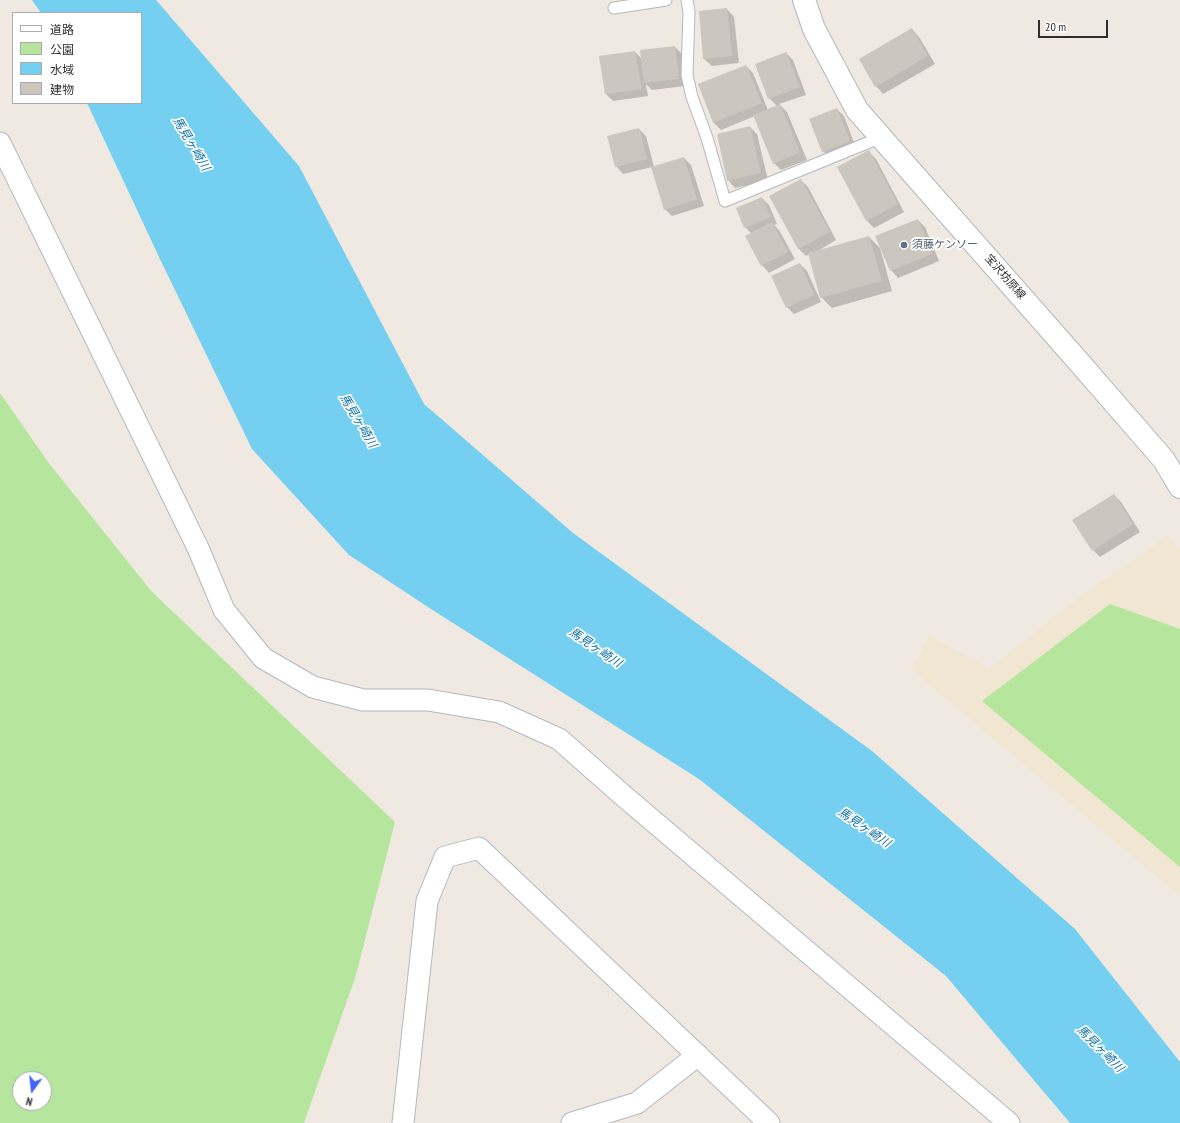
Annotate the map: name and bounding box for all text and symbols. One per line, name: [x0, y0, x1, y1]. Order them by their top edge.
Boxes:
legend: [12, 12, 142, 104]
scale bar: [1040, 12, 1110, 38]
text: 20 m: [1045, 19, 1066, 34]
text: 道路: [50, 22, 74, 37]
text: 公園: [50, 42, 74, 57]
text: 水域: [50, 62, 74, 77]
text: 建物: [50, 82, 74, 97]
water label: 馬見ヶ崎川: [169, 115, 213, 173]
place label: 須藤ケンソー: [912, 238, 978, 252]
marker: 須藤ケンソー: [899, 240, 909, 250]
street label: 宝沢坊原線: [982, 252, 1028, 302]
water label: 馬見ヶ崎川: [336, 392, 380, 450]
water label: 馬見ヶ崎川: [566, 625, 624, 671]
water label: 馬見ヶ崎川: [835, 805, 893, 851]
water label: 馬見ヶ崎川: [1074, 1023, 1126, 1075]
north arrow: [12, 1071, 52, 1111]
text: N: [24, 1094, 34, 1109]

